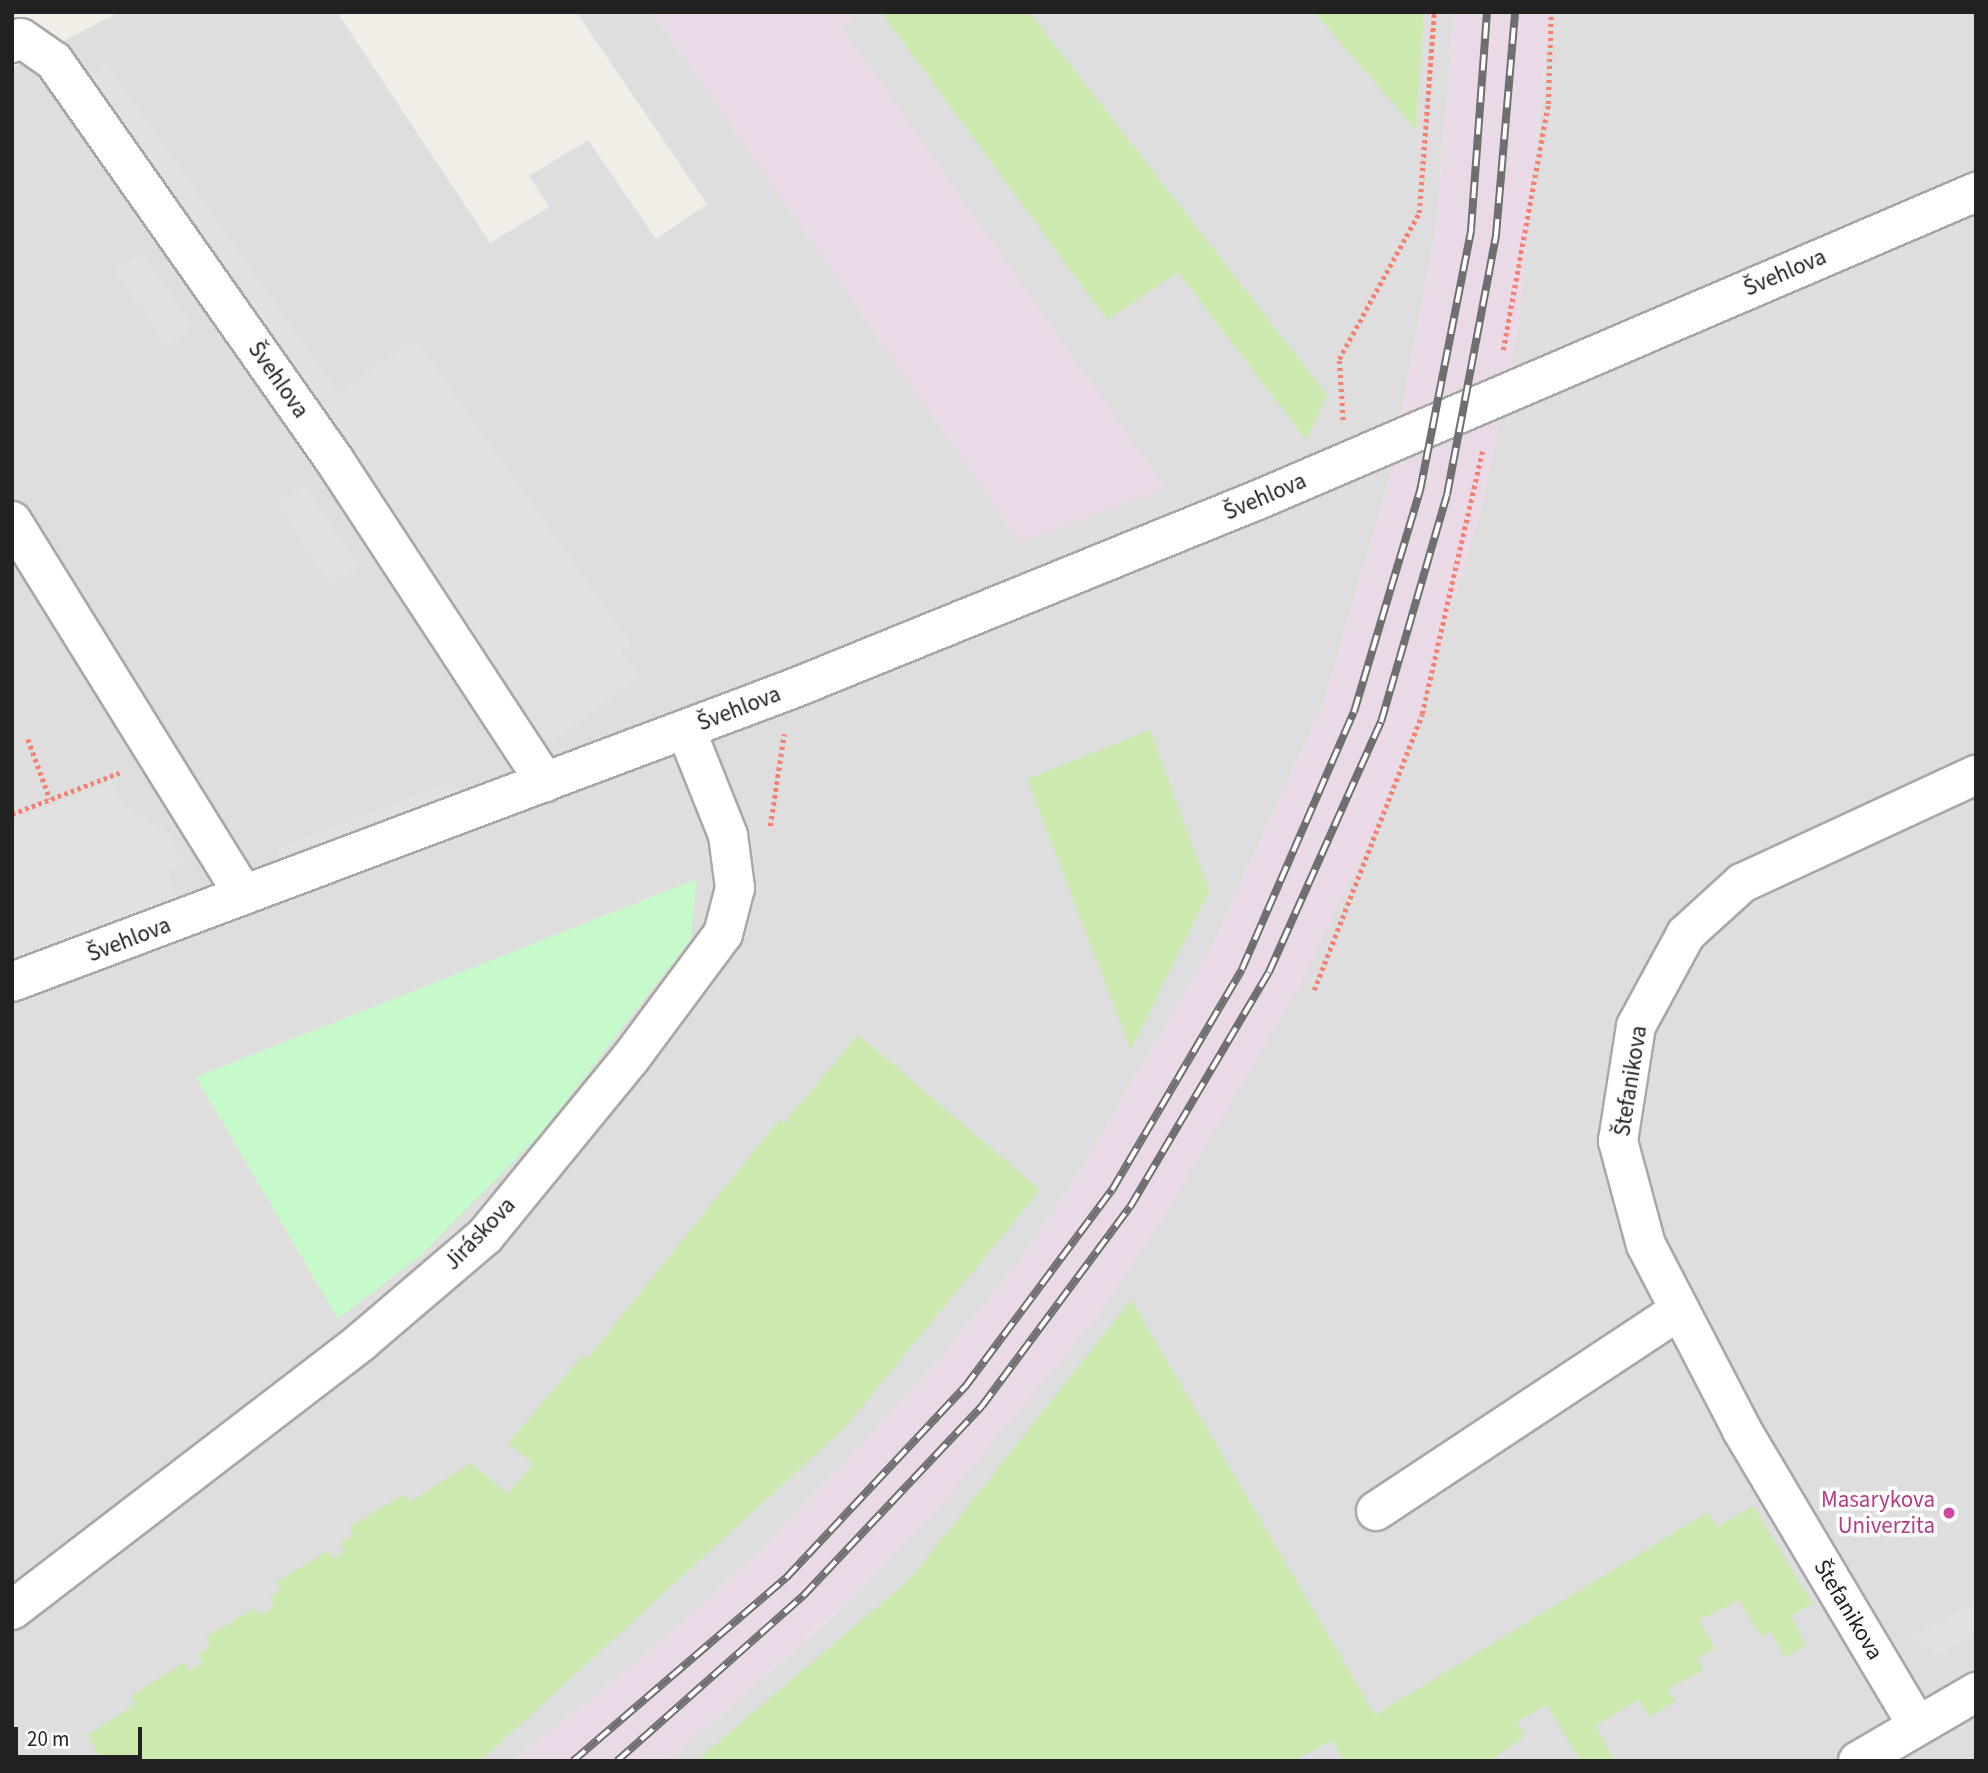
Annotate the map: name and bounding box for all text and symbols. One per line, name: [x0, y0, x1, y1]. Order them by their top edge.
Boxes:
street label: Švehlova: [1740, 243, 1830, 303]
street label: Švehlova: [242, 336, 314, 424]
street label: Švehlova: [1220, 467, 1310, 527]
street label: Švehlova: [693, 681, 785, 737]
street label: Švehlova: [83, 912, 175, 968]
street label: Štefanikova: [1609, 1024, 1653, 1138]
street label: Jiráskova: [439, 1192, 521, 1276]
place label: Masarykova Univerzita: [1821, 1486, 1935, 1540]
marker: Masarykova Univerzita: [1941, 1505, 1957, 1521]
street label: Štefanikova: [1807, 1555, 1889, 1665]
scale bar: [18, 1714, 145, 1758]
text: 20 m: [27, 1724, 69, 1754]

